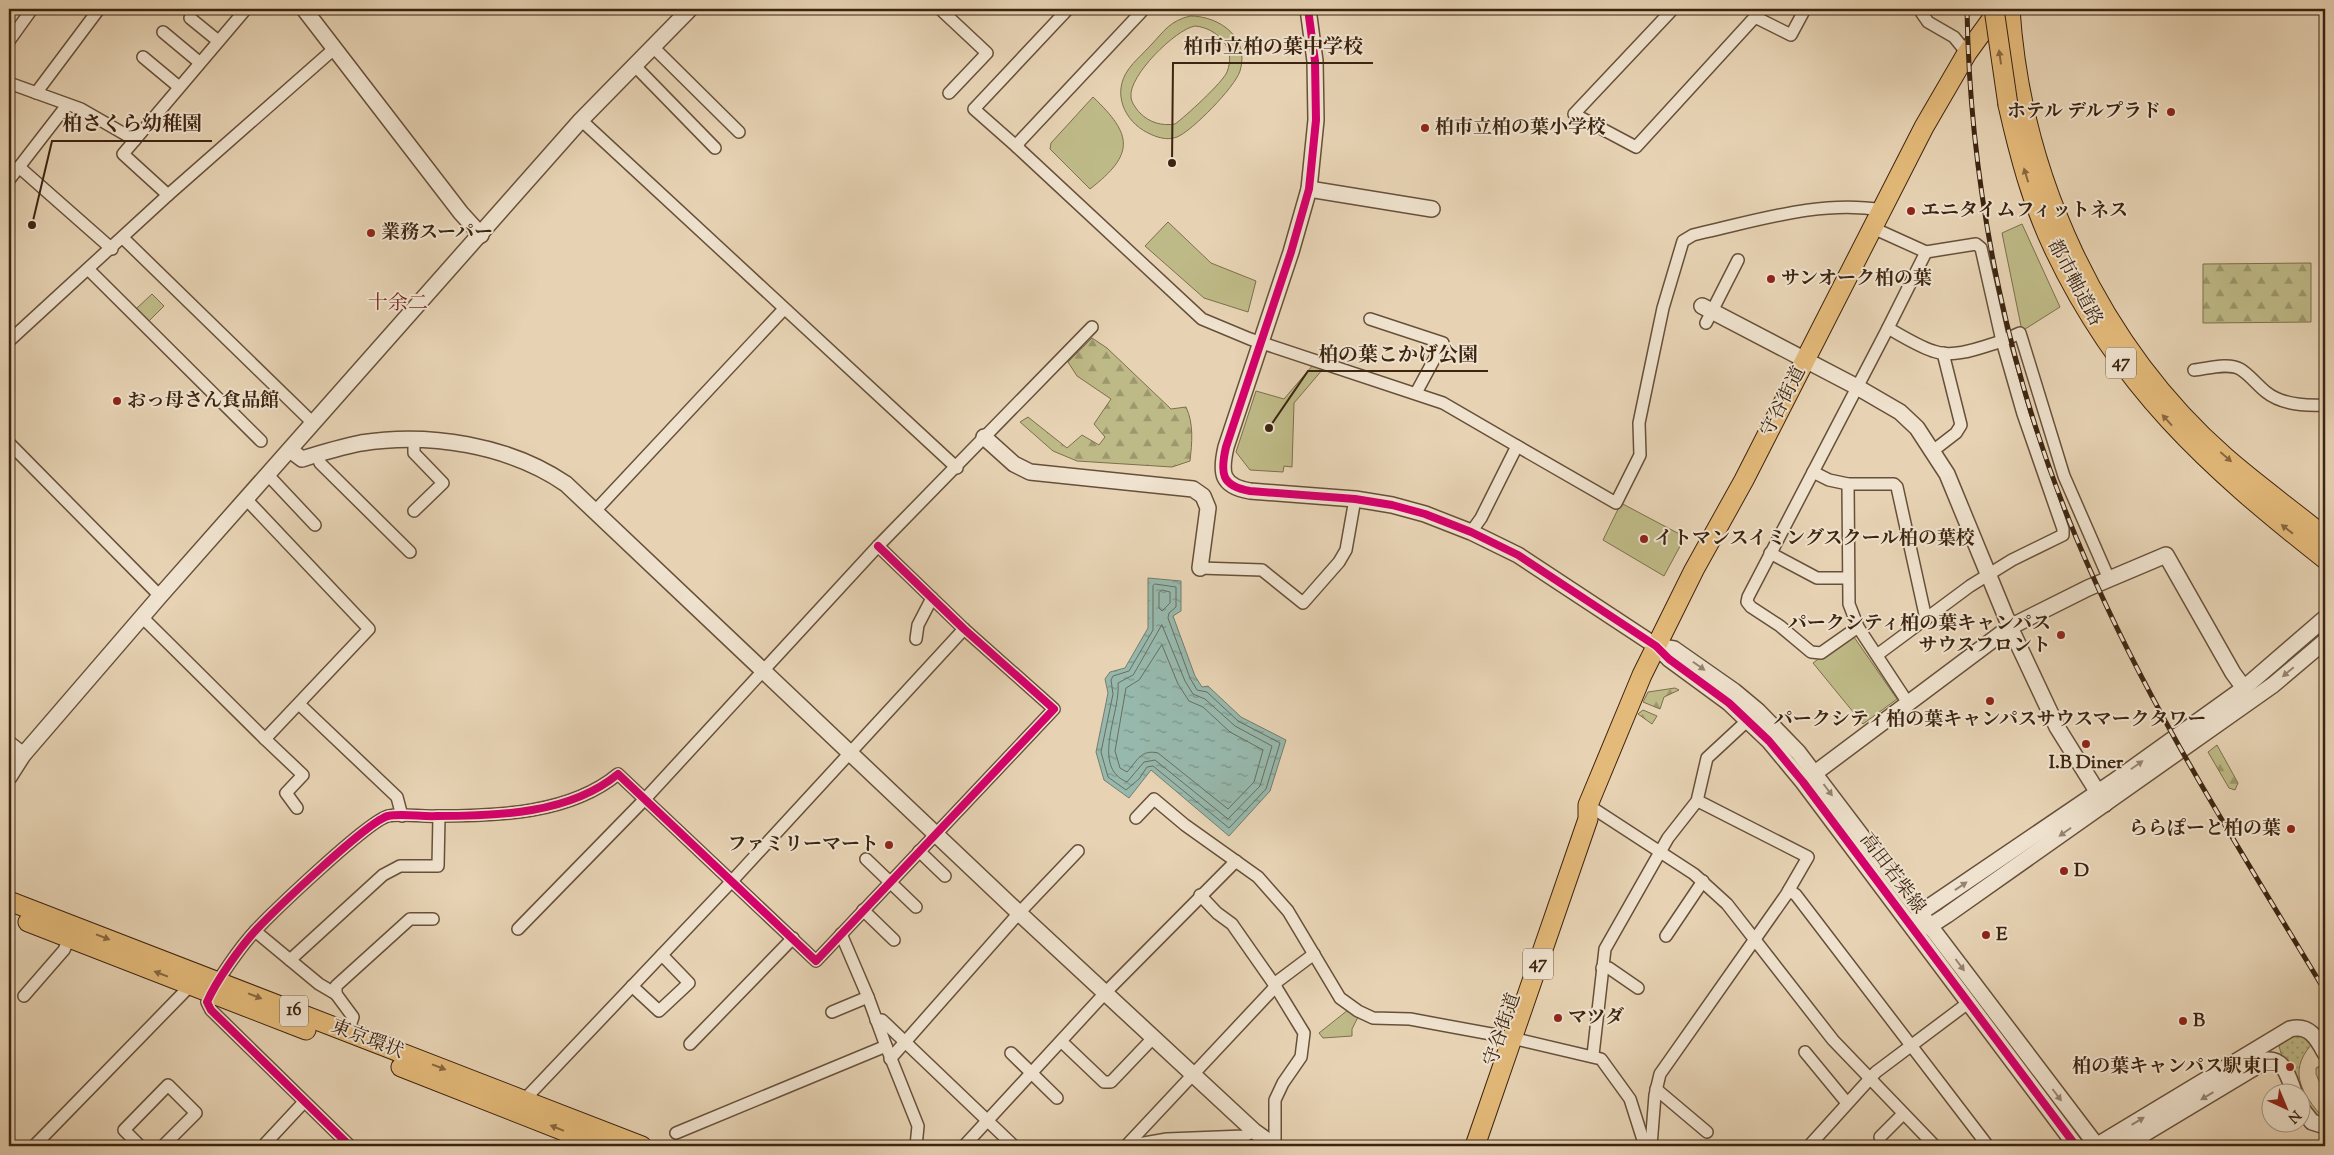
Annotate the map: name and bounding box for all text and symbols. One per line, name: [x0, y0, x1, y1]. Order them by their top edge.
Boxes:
callout: 柏市立柏の葉中学校: [1173, 28, 1373, 63]
text: 柏市立柏の葉中学校: [1183, 34, 1363, 63]
one-way arrow: [1995, 49, 2003, 65]
place label: ホテル デルプラド: [2007, 99, 2161, 126]
callout: 柏さくら幼稚園: [52, 106, 212, 141]
marker: ホテル デルプラド: [2165, 106, 2177, 118]
text: 柏さくら幼稚園: [62, 111, 202, 140]
place label: 柏市立柏の葉小学校: [1435, 115, 1606, 142]
marker: 柏市立柏の葉小学校: [1419, 122, 1431, 134]
one-way arrow: [2022, 167, 2030, 182]
place label: エニタイムフィットネス: [1921, 198, 2128, 225]
marker: エニタイムフィットネス: [1905, 205, 1917, 217]
place label: 業務スーパー: [381, 220, 493, 247]
marker: 業務スーパー: [365, 227, 377, 239]
street label: 都市軸道路: [2040, 235, 2108, 331]
place label: サンオーク柏の葉: [1781, 266, 1932, 293]
marker: サンオーク柏の葉: [1765, 273, 1777, 285]
district label: 十余二: [368, 290, 428, 319]
callout: 柏の葉こかげ公園: [1308, 336, 1488, 371]
text: 柏の葉こかげ公園: [1318, 342, 1478, 371]
road number: 47: [2106, 348, 2136, 378]
street label: 守谷街道: [1755, 362, 1813, 442]
place label: おっ母さん食品館: [127, 388, 279, 415]
marker: おっ母さん食品館: [111, 395, 123, 407]
one-way arrow: [2161, 414, 2173, 426]
one-way arrow: [2219, 452, 2232, 463]
one-way arrow: [2280, 524, 2294, 534]
place label: イトマンスイミングスクール柏の葉校: [1654, 526, 1975, 553]
marker: イトマンスイミングスクール柏の葉校: [1638, 533, 1650, 545]
place label: パークシティ柏の葉キャンパス サウスフロント: [1788, 611, 2051, 660]
marker: パークシティ柏の葉キャンパス サウスフロント: [2055, 629, 2067, 641]
one-way arrow: [1692, 661, 1706, 671]
one-way arrow: [2282, 666, 2294, 677]
marker: パークシティ柏の葉キャンパスサウスマークタワー: [1984, 695, 1996, 707]
place label: パークシティ柏の葉キャンパスサウスマークタワー: [1774, 707, 2206, 734]
marker: I.B Diner: [2080, 738, 2092, 750]
place label: I.B Diner: [2049, 750, 2124, 777]
one-way arrow: [2130, 760, 2144, 770]
one-way arrow: [1823, 783, 1833, 797]
place label: ららぽーと柏の葉: [2129, 816, 2281, 843]
marker: ららぽーと柏の葉: [2285, 823, 2297, 835]
one-way arrow: [2058, 827, 2071, 837]
street label: 高田若柴線: [1853, 828, 1931, 920]
place label: ファミリーマート: [727, 832, 879, 859]
marker: ファミリーマート: [883, 839, 895, 851]
place label: D: [2074, 858, 2089, 885]
marker: D: [2058, 865, 2070, 877]
one-way arrow: [1954, 881, 1967, 891]
place label: E: [1996, 922, 2008, 949]
marker: E: [1980, 929, 1992, 941]
one-way arrow: [96, 933, 111, 941]
road number: 47: [1523, 949, 1553, 980]
one-way arrow: [1955, 958, 1965, 972]
one-way arrow: [154, 969, 168, 977]
street label: 守谷街道: [1478, 990, 1528, 1070]
one-way arrow: [248, 992, 263, 1000]
road number: 16: [280, 996, 308, 1026]
place label: マツダ: [1568, 1005, 1624, 1032]
place label: B: [2193, 1008, 2205, 1035]
marker: マツダ: [1552, 1012, 1564, 1024]
street label: 東京環状: [327, 1014, 407, 1066]
marker: B: [2177, 1015, 2189, 1027]
place label: 柏の葉キャンパス駅東口: [2072, 1054, 2280, 1081]
marker: 柏の葉キャンパス駅東口: [2284, 1061, 2296, 1073]
one-way arrow: [432, 1063, 447, 1071]
north arrow: [2262, 1082, 2312, 1132]
one-way arrow: [2052, 1088, 2063, 1101]
one-way arrow: [2200, 1091, 2213, 1100]
text: N: [2283, 1105, 2305, 1127]
one-way arrow: [2131, 1117, 2146, 1125]
one-way arrow: [549, 1124, 564, 1131]

